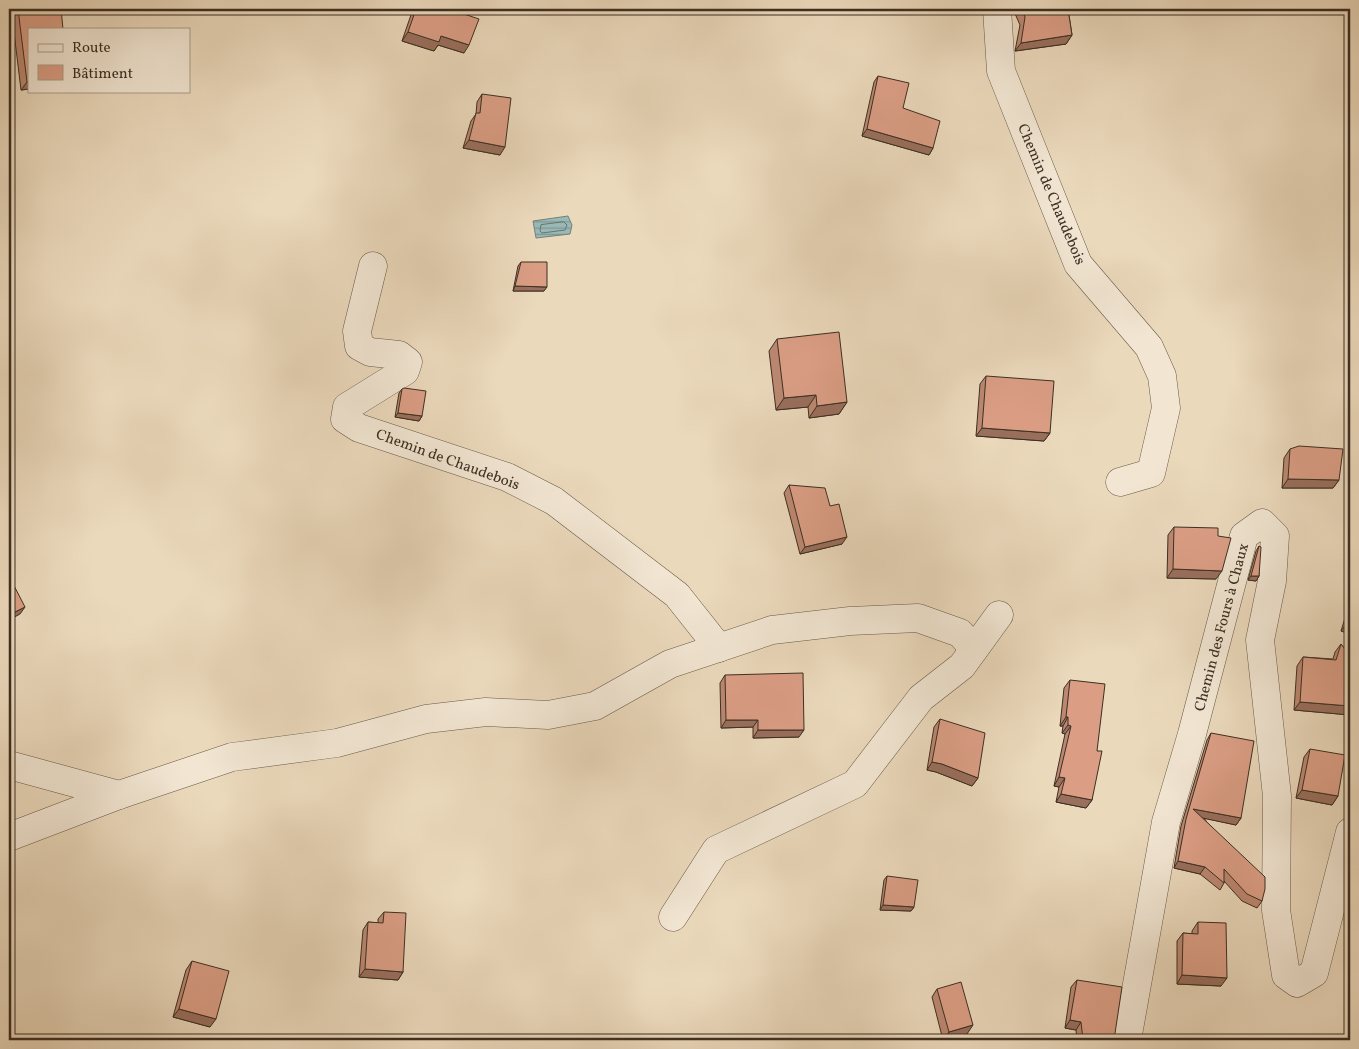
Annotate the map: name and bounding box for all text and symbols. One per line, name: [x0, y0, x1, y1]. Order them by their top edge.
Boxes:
legend: [28, 28, 190, 92]
text: Route: [72, 38, 111, 59]
text: Bâtiment: [72, 64, 133, 85]
street label: Chemin de Chaudebois: [1011, 121, 1090, 268]
street label: Chemin de Chaudebois: [373, 425, 522, 496]
street label: Chemin des Fours à Chaux: [1190, 541, 1255, 714]

